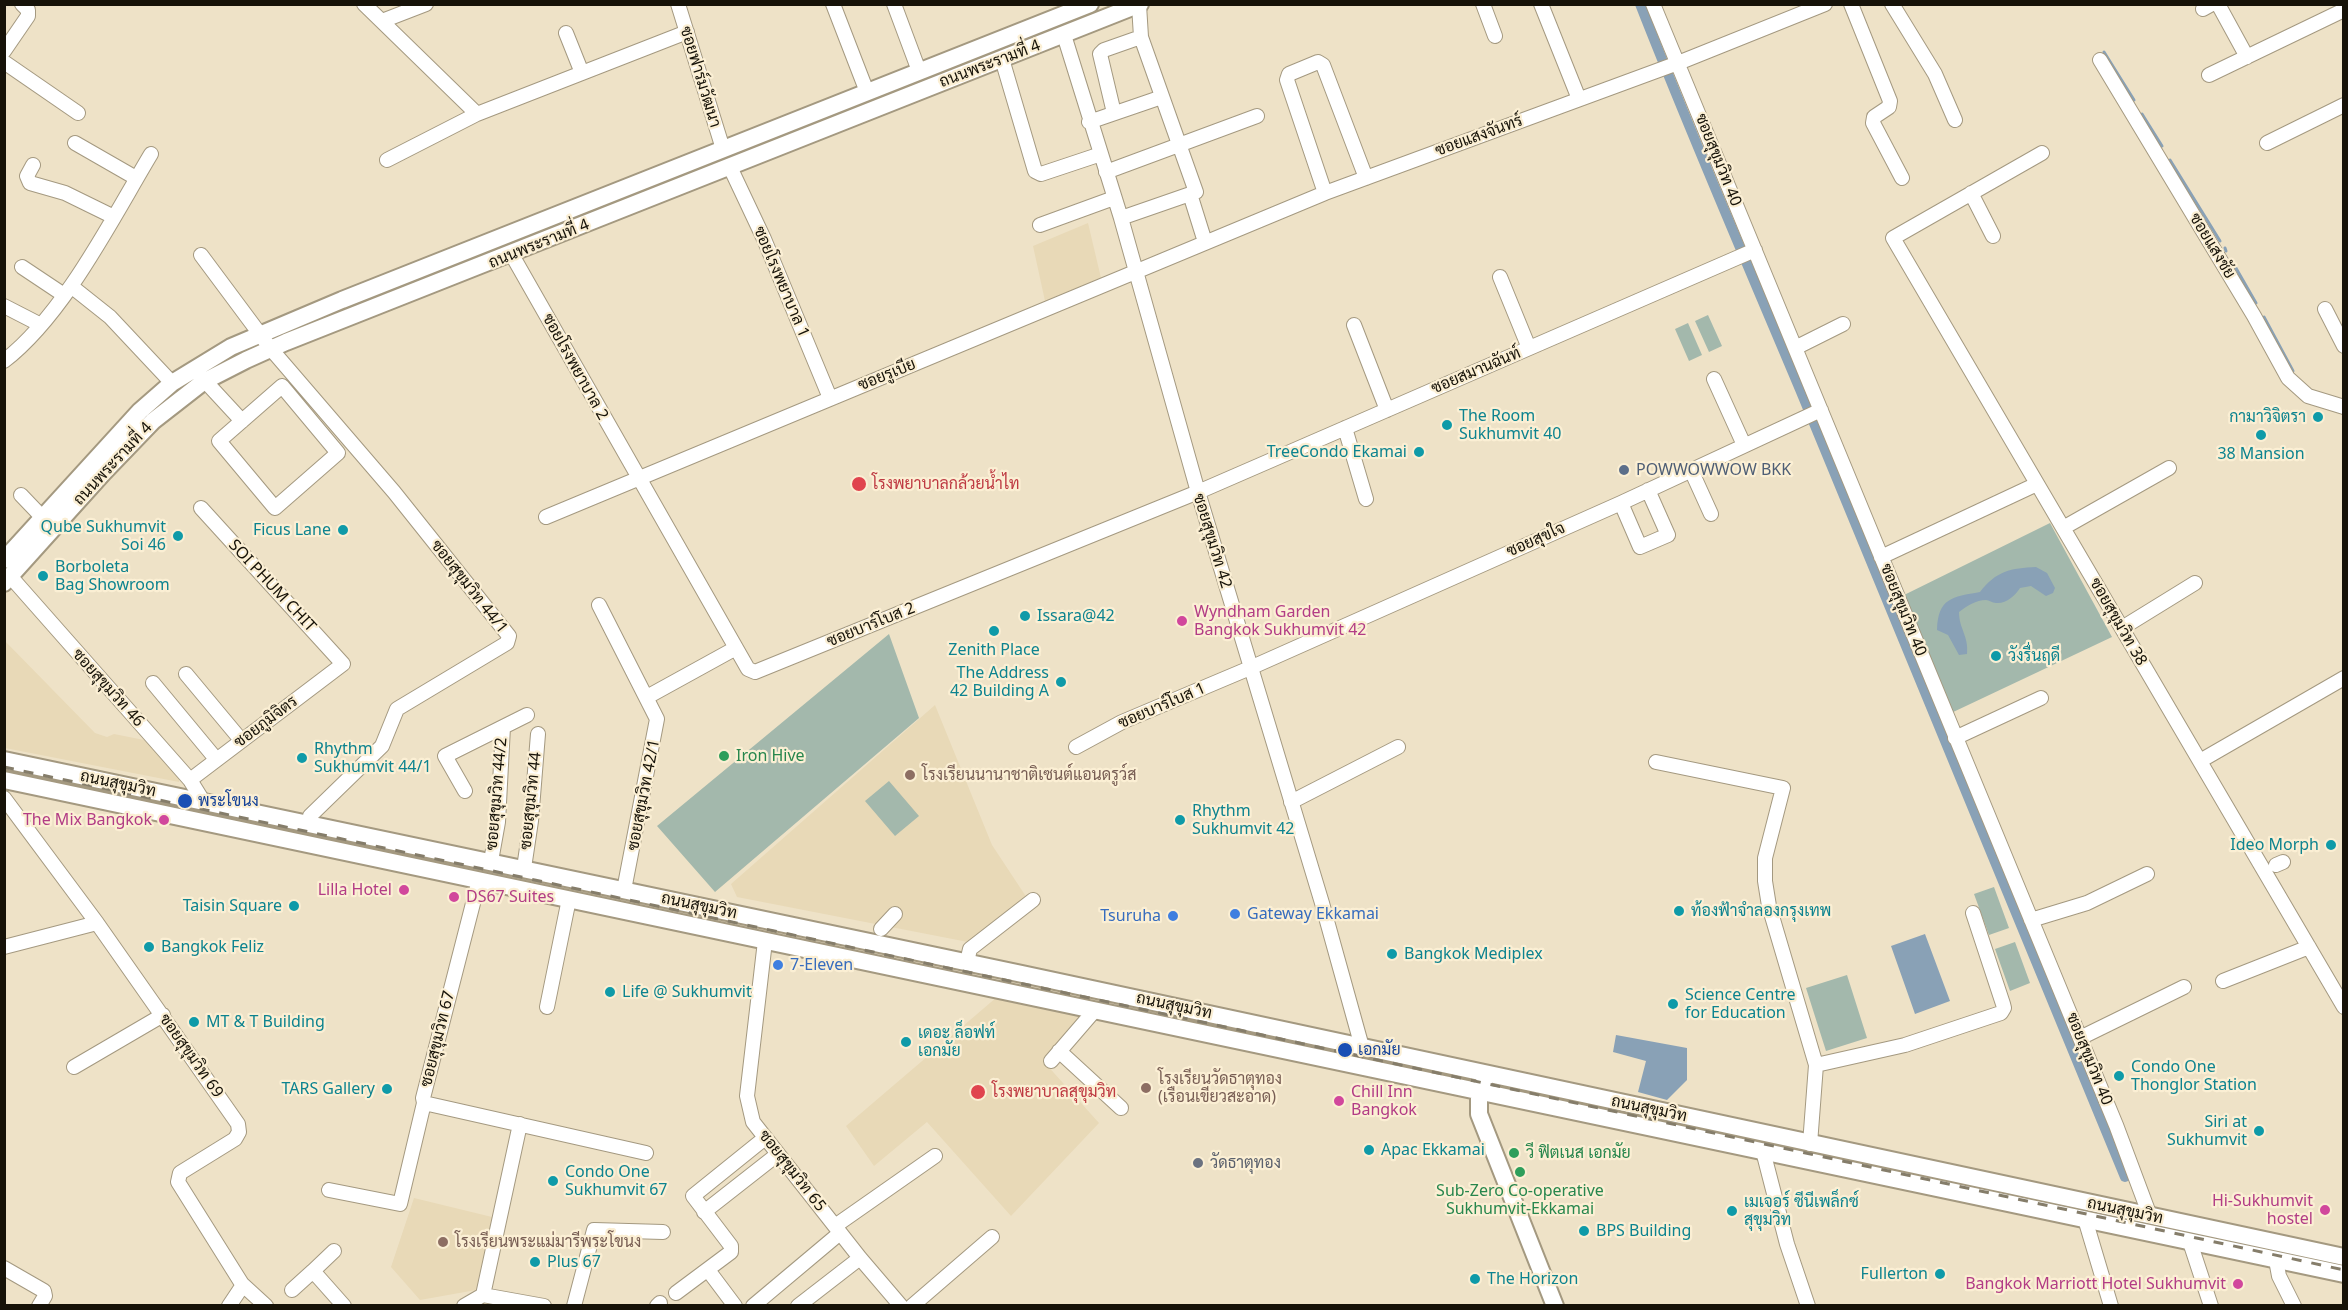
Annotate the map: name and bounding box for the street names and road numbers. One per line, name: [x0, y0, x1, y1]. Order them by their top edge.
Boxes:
street label: ซอยฟาร์มวัฒนา: [676, 24, 724, 130]
street label: ถนนพระรามที่ 4: [937, 36, 1043, 92]
street label: ซอยแสงจันทร์: [1433, 111, 1525, 161]
street label: ซอยสุขุมวิท 40: [1691, 111, 1745, 209]
street label: ซอยแสงชัย: [2185, 210, 2239, 282]
street label: ถนนพระรามที่ 4: [486, 215, 592, 273]
street label: ซอยโรงพยาบาล 1: [749, 224, 813, 340]
street label: ซอยโรงพยาบาล 2: [538, 310, 612, 424]
street label: ซอยสมานฉันท์: [1428, 344, 1524, 398]
street label: ซอยรูเบีย: [855, 355, 919, 395]
street label: ถนนพระรามที่ 4: [70, 418, 156, 510]
street label: ซอยสุขุมวิท 42: [1188, 491, 1236, 591]
street label: ซอยสุขใจ: [1504, 519, 1568, 561]
street label: SOI PHUM CHIT: [224, 536, 320, 636]
street label: ซอยสุขุมวิท 44/1: [427, 536, 511, 638]
street label: ซอยสุขุมวิท 40: [1876, 561, 1930, 659]
street label: ซอยสุขุมวิท 38: [2085, 575, 2151, 669]
street label: ซอยบาร์โบส 2: [824, 599, 918, 651]
street label: ซอยสุขุมวิท 46: [68, 645, 148, 731]
street label: ซอยบาร์โบส 1: [1115, 679, 1209, 733]
street label: ซอยภูมิจิตร: [231, 692, 301, 752]
street label: ซอยสุขุมวิท 44/2: [483, 737, 511, 851]
street label: ซอยสุขุมวิท 42/1: [624, 738, 664, 852]
street label: ซอยสุขุมวิท 44: [516, 751, 546, 851]
street label: ถนนสุขุมวิท: [78, 767, 158, 801]
street label: ถนนสุขุมวิท: [659, 889, 739, 923]
street label: ซอยสุขุมวิท 67: [417, 989, 459, 1089]
street label: ถนนสุขุมวิท: [1134, 989, 1214, 1023]
street label: ซอยสุขุมวิท 69: [155, 1010, 227, 1102]
street label: ซอยสุขุมวิท 40: [2062, 1010, 2116, 1108]
street label: ถนนสุขุมวิท: [1609, 1092, 1689, 1126]
street label: ซอยสุขุมวิท 65: [754, 1126, 830, 1216]
street label: ถนนสุขุมวิท: [2085, 1194, 2165, 1228]

